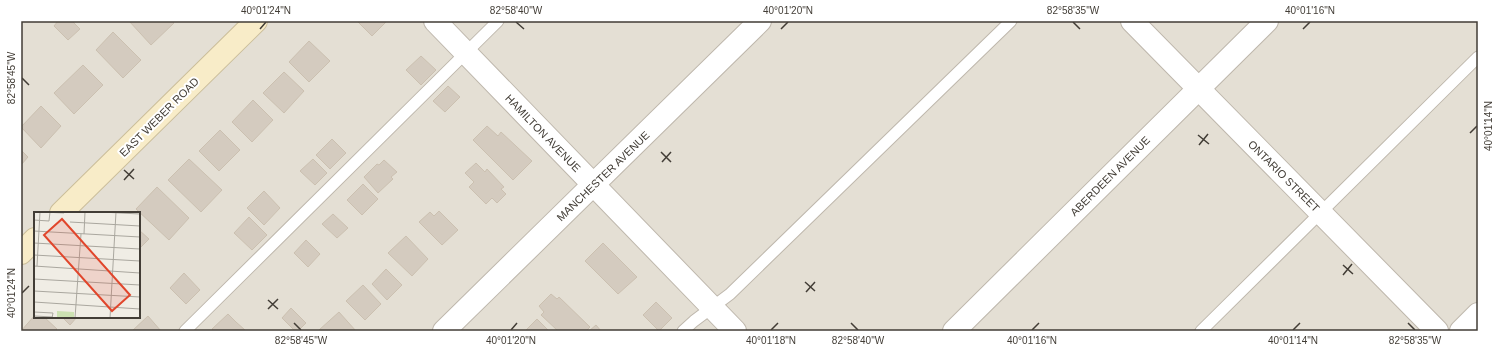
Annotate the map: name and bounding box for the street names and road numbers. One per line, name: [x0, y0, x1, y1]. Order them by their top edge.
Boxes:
street label: EAST WEBER ROAD: [117, 75, 201, 159]
street label: HAMILTON AVENUE: [503, 92, 583, 174]
street label: MANCHESTER AVENUE: [554, 129, 652, 223]
street label: ABERDEEN AVENUE: [1068, 134, 1152, 218]
street label: ONTARIO STREET: [1246, 138, 1322, 214]

